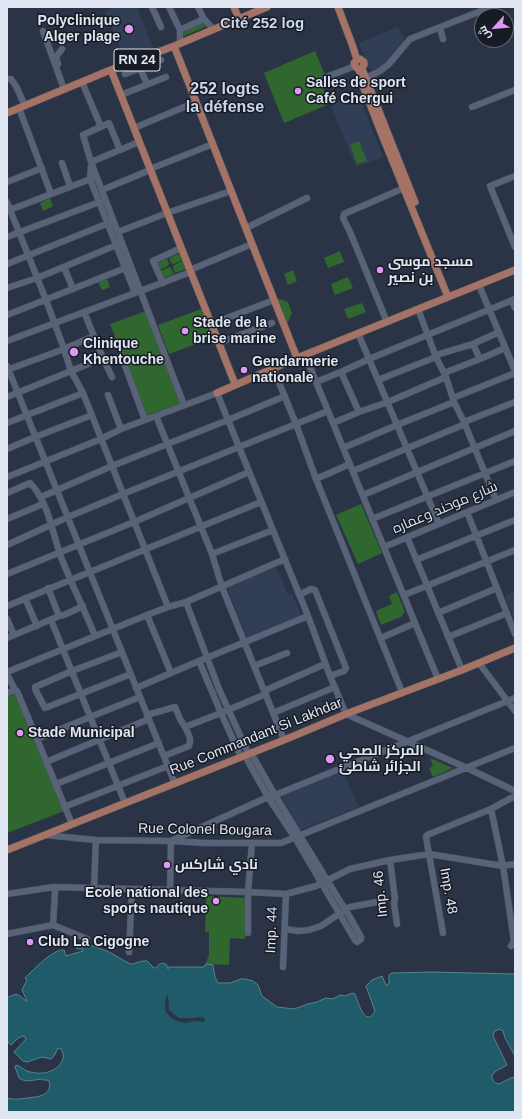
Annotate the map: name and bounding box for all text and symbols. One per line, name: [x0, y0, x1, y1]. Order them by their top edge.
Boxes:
north arrow: [474, 8, 514, 48]
place label: Polyclinique Alger plage: [38, 13, 120, 46]
district label: Cité 252 log: [220, 15, 304, 33]
marker: Polyclinique Alger plage: [123, 23, 135, 35]
text: ش: [476, 24, 493, 42]
road number: RN 24: [114, 49, 160, 71]
place label: Salles de sport Café Chergui: [306, 75, 406, 108]
district label: 252 logts la défense: [186, 80, 264, 118]
marker: Salles de sport Café Chergui: [293, 86, 303, 96]
place label: مسجد موسى بن نصير: [388, 254, 473, 286]
marker: مسجد موسى بن نصير: [375, 265, 385, 275]
place label: Stade de la brise marine: [193, 315, 276, 348]
marker: Stade de la brise marine: [180, 326, 190, 336]
place label: Clinique Khentouche: [83, 336, 164, 368]
marker: Clinique Khentouche: [68, 346, 80, 358]
place label: Gendarmerie nationale: [252, 354, 338, 386]
marker: Gendarmerie nationale: [239, 365, 249, 375]
street label: شارع موحند وعماره: [390, 478, 500, 538]
street label: Rue Commandant Si Lakhdar: [167, 695, 345, 779]
place label: Stade Municipal: [28, 725, 135, 741]
marker: Stade Municipal: [15, 728, 25, 738]
place label: المركز الصحي الجزائر شاطئ: [339, 743, 424, 776]
marker: المركز الصحي الجزائر شاطئ: [324, 753, 336, 765]
street label: Rue Colonel Bougara: [138, 820, 272, 840]
place label: نادي شاركس: [175, 857, 258, 873]
marker: نادي شاركس: [162, 860, 172, 870]
street label: Imp. 48: [436, 867, 460, 915]
street label: Imp. 46: [370, 870, 392, 918]
place label: Ecole national des sports nautique: [85, 885, 208, 918]
marker: Ecole national des sports nautique: [211, 896, 221, 906]
street label: Imp. 44: [263, 906, 281, 954]
place label: Club La Cigogne: [38, 934, 149, 950]
marker: Club La Cigogne: [25, 937, 35, 947]

